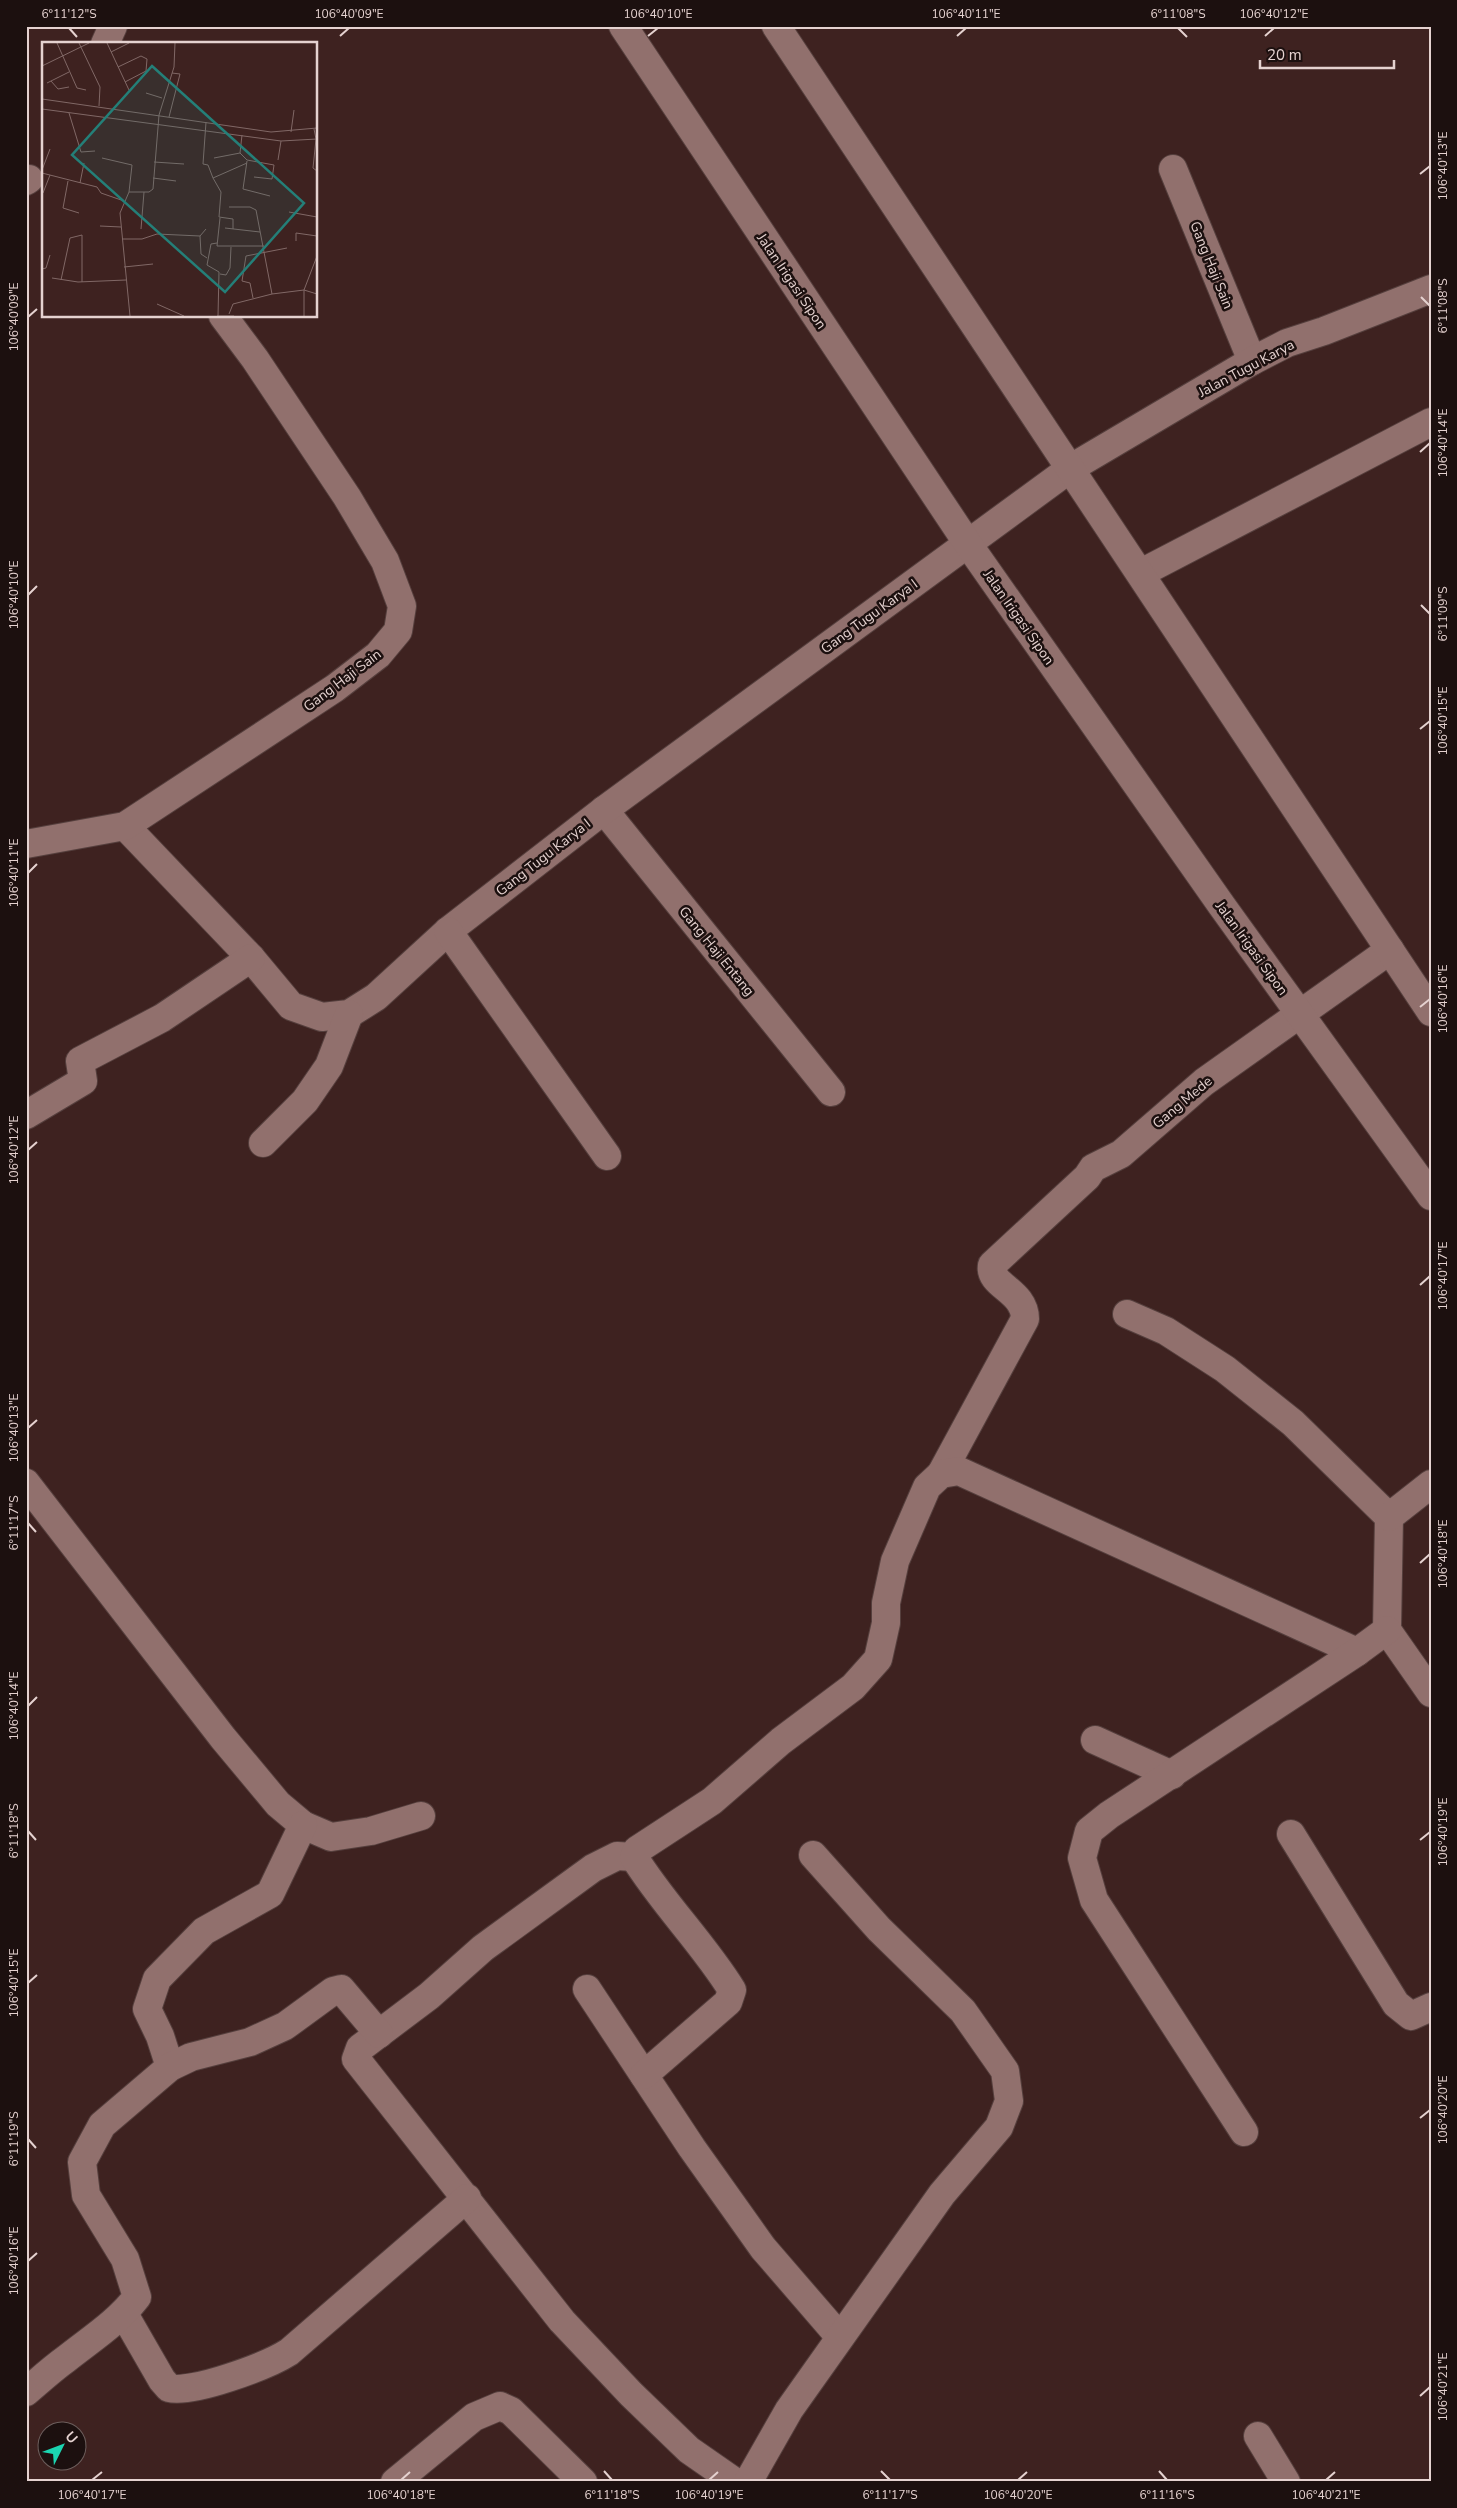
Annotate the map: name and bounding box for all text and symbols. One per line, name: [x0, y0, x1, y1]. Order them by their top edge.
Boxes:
text: 6°11'12"S: [41, 6, 97, 22]
text: 106°40'09"E: [314, 6, 384, 22]
text: 106°40'10"E: [623, 6, 693, 22]
text: 106°40'11"E: [931, 6, 1001, 22]
text: 6°11'08"S: [1150, 6, 1206, 22]
text: 106°40'12"E: [1239, 6, 1309, 22]
scale bar: [1260, 38, 1393, 70]
inset map: [42, 42, 318, 318]
text: 20 m: [1267, 45, 1302, 65]
text: 106°40'13"E: [1435, 131, 1451, 201]
street label: Gang Haji Sain: [1185, 219, 1238, 312]
street label: Jalan Irigasi Sipon: [752, 229, 831, 333]
text: 6°11'08"S: [1435, 278, 1451, 334]
text: 106°40'09"E: [6, 282, 22, 352]
street label: Jalan Tugu Karya: [1194, 335, 1298, 402]
text: 106°40'14"E: [1435, 408, 1451, 478]
text: 106°40'10"E: [6, 560, 22, 630]
street label: Jalan Irigasi Sipon: [978, 565, 1058, 669]
street label: Gang Tugu Karya I: [817, 575, 922, 658]
text: 6°11'09"S: [1435, 586, 1451, 642]
street label: Gang Haji Sain: [300, 645, 385, 716]
text: 106°40'15"E: [1435, 686, 1451, 756]
street label: Gang Tugu Karya I: [492, 814, 595, 900]
text: 106°40'11"E: [6, 838, 22, 908]
street label: Jalan Irigasi Sipon: [1210, 897, 1292, 999]
street label: Gang Haji Entang: [675, 903, 759, 1000]
text: 106°40'16"E: [1435, 964, 1451, 1034]
street label: Gang Mede: [1148, 1072, 1216, 1133]
text: 106°40'12"E: [6, 1115, 22, 1185]
text: 106°40'17"E: [1435, 1241, 1451, 1311]
text: 106°40'13"E: [6, 1393, 22, 1463]
text: 6°11'17"S: [6, 1495, 22, 1551]
text: 106°40'18"E: [1435, 1519, 1451, 1589]
text: 106°40'14"E: [6, 1671, 22, 1741]
text: 106°40'19"E: [1435, 1797, 1451, 1867]
text: 6°11'18"S: [6, 1803, 22, 1859]
text: 106°40'15"E: [6, 1948, 22, 2018]
text: 106°40'20"E: [1435, 2075, 1451, 2145]
text: 6°11'19"S: [6, 2111, 22, 2167]
text: 106°40'16"E: [6, 2226, 22, 2296]
text: 106°40'21"E: [1435, 2352, 1451, 2422]
north arrow: [38, 2420, 88, 2470]
text: U: [61, 2427, 82, 2448]
text: 106°40'17"E: [57, 2487, 127, 2503]
text: 106°40'18"E: [366, 2487, 436, 2503]
text: 6°11'18"S: [584, 2487, 640, 2503]
text: 106°40'19"E: [674, 2487, 744, 2503]
text: 6°11'17"S: [862, 2487, 918, 2503]
text: 106°40'20"E: [983, 2487, 1053, 2503]
text: 6°11'16"S: [1139, 2487, 1195, 2503]
text: 106°40'21"E: [1291, 2487, 1361, 2503]

